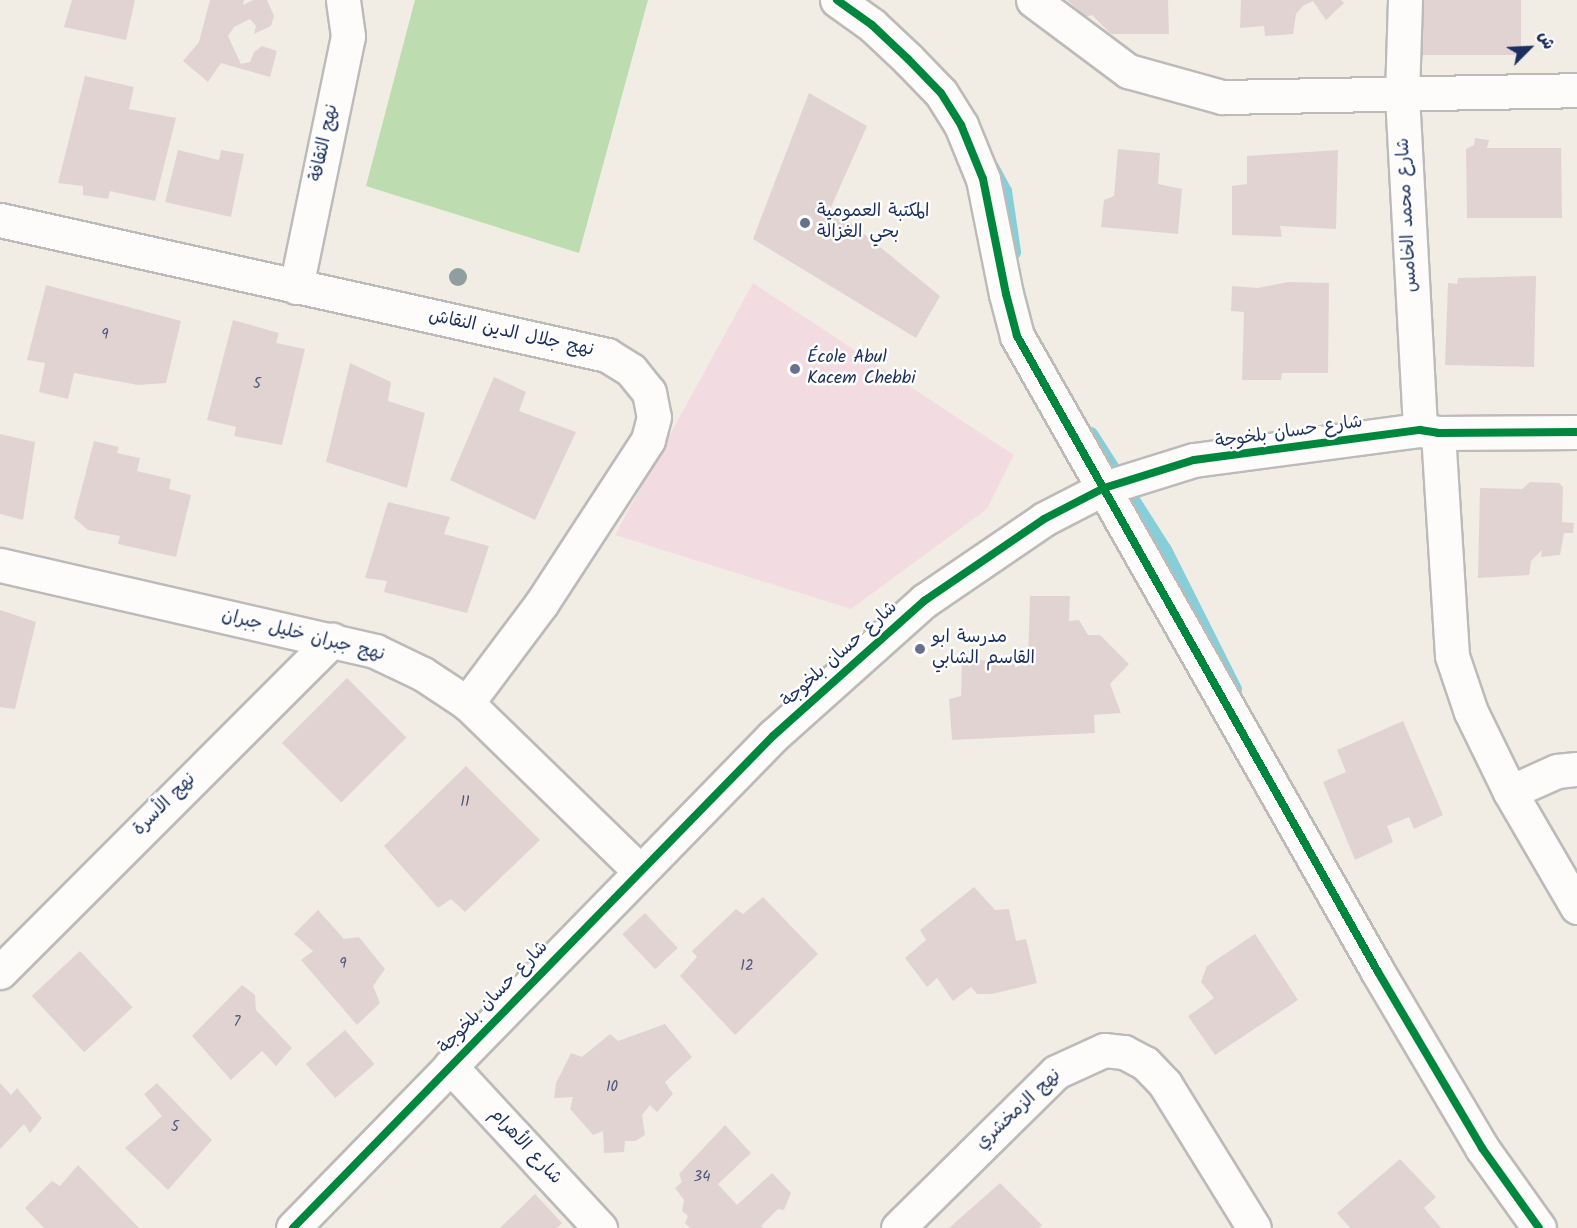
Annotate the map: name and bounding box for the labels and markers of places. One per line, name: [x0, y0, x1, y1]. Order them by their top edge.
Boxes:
place label: المكتبة العمومية بحي الغزالة: [817, 202, 930, 244]
marker: المكتبة العمومية بحي الغزالة: [798, 216, 812, 230]
place label: École Abul Kacem Chebbi: [807, 348, 915, 391]
marker: École Abul Kacem Chebbi: [788, 362, 802, 376]
place label: مدرسة ابو القاسم الشابي: [932, 628, 1035, 670]
marker: مدرسة ابو القاسم الشابي: [913, 642, 927, 656]

